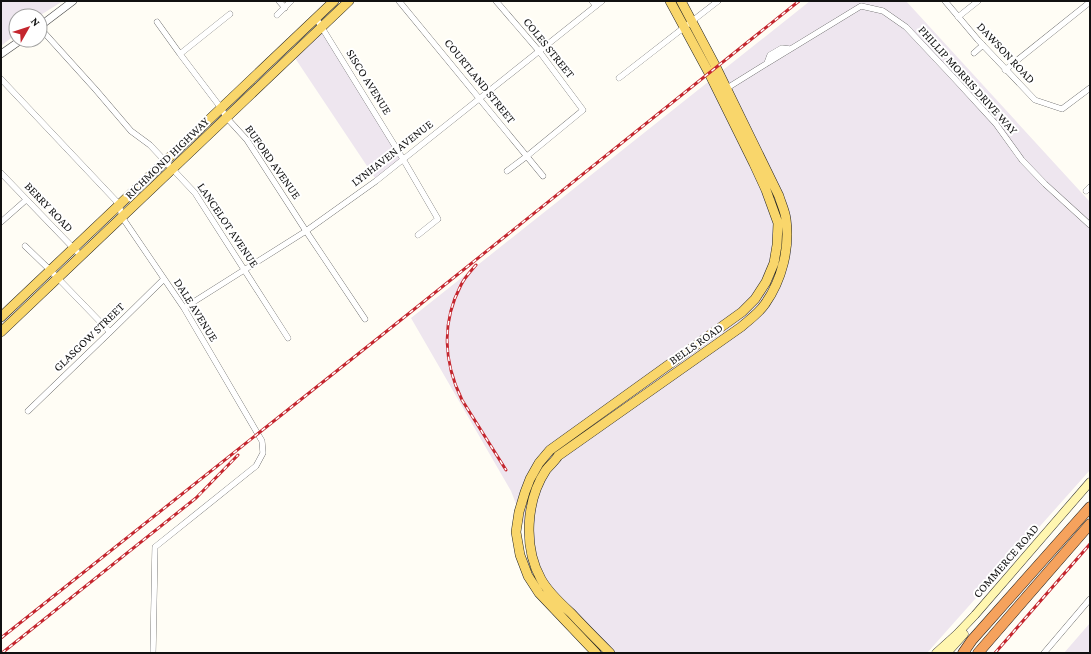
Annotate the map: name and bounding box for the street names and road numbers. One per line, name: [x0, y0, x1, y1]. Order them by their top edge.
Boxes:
street label: COLES STREET: [520, 15, 578, 81]
street label: DAWSON ROAD: [974, 19, 1038, 87]
street label: PHILLIP MORRIS DRIVE WAY: [916, 23, 1021, 138]
street label: COURTLAND STREET: [442, 36, 519, 127]
street label: SISCO AVENUE: [343, 47, 395, 118]
street label: RICHMOND HIGHWAY: [122, 114, 212, 202]
street label: LYNHAVEN AVENUE: [348, 116, 436, 189]
street label: BUFORD AVENUE: [242, 122, 304, 202]
street label: BERRY ROAD: [22, 179, 76, 235]
street label: LANCELOT AVENUE: [194, 180, 262, 270]
street label: DALE AVENUE: [171, 276, 221, 345]
street label: GLASGOW STREET: [51, 299, 128, 374]
street label: BELLS ROAD: [667, 320, 725, 368]
street label: COMMERCE ROAD: [970, 521, 1042, 601]

